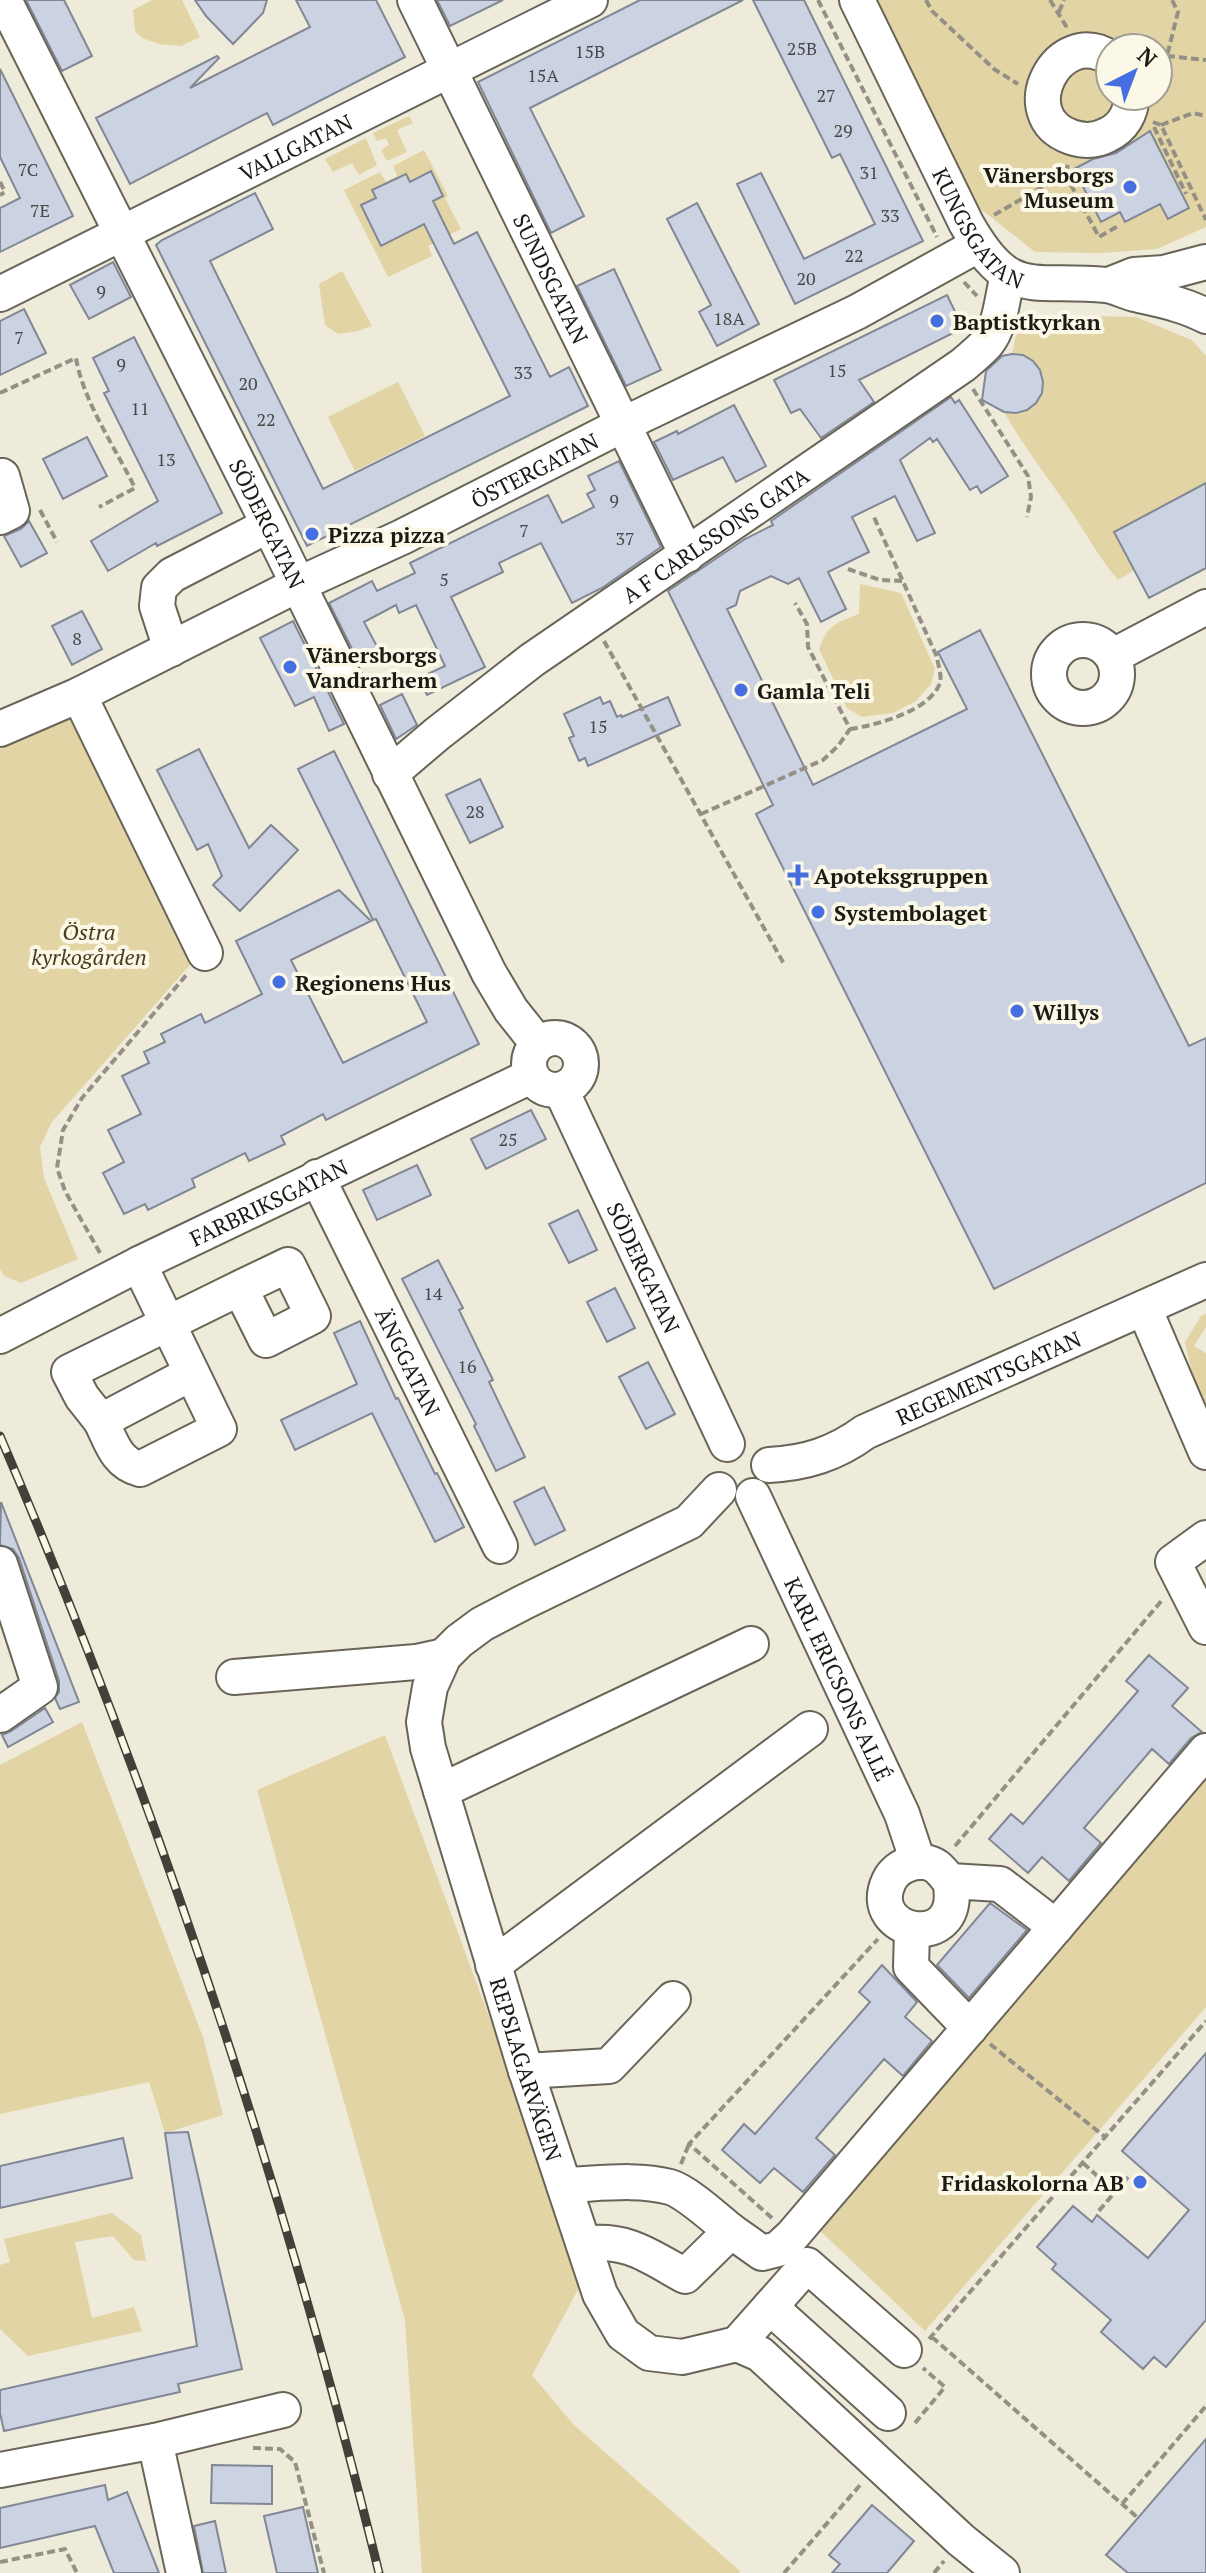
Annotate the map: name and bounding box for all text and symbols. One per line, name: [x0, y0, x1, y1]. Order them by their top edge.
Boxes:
north arrow: [1094, 32, 1174, 112]
house number: 25B: [787, 36, 817, 60]
house number: 15B: [575, 39, 605, 63]
text: N: [1132, 40, 1164, 73]
house number: 15A: [527, 63, 559, 87]
house number: 27: [816, 83, 836, 107]
street label: VALLGATAN: [234, 106, 357, 187]
house number: 29: [833, 118, 853, 142]
house number: 7C: [18, 157, 38, 181]
house number: 31: [859, 160, 879, 184]
place label: Vänersborgs Museum: [983, 160, 1115, 214]
street label: KUNGSGATAN: [927, 163, 1029, 294]
marker: Vänersborgs Museum: [1121, 178, 1139, 196]
house number: 7E: [30, 198, 50, 222]
house number: 33: [880, 203, 900, 227]
street label: SUNDSGATAN: [507, 208, 596, 348]
house number: 22: [844, 243, 864, 267]
house number: 20: [796, 266, 816, 290]
house number: 9: [96, 279, 106, 303]
house number: 18A: [713, 306, 745, 330]
place label: Baptistkyrkan: [953, 307, 1101, 336]
marker: Baptistkyrkan: [928, 312, 946, 330]
house number: 7: [14, 325, 24, 349]
house number: 9: [116, 352, 126, 376]
house number: 15: [827, 358, 847, 382]
house number: 33: [513, 360, 533, 384]
house number: 20: [238, 371, 258, 395]
house number: 11: [130, 396, 150, 420]
house number: 22: [256, 407, 276, 431]
street label: ÖSTERGATAN: [466, 425, 603, 514]
house number: 13: [156, 447, 176, 471]
street label: SÖDERGATAN: [223, 454, 312, 593]
street label: A F CARLSSONS GATA: [616, 460, 815, 609]
house number: 9: [609, 488, 619, 512]
house number: 7: [519, 518, 529, 542]
place label: Pizza pizza: [328, 520, 445, 549]
marker: Pizza pizza: [303, 525, 321, 543]
house number: 37: [615, 526, 635, 550]
house number: 5: [439, 567, 449, 591]
house number: 8: [72, 626, 82, 650]
place label: Vänersborgs Vandrarhem: [306, 640, 438, 694]
marker: Vänersborgs Vandrarhem: [281, 658, 299, 676]
place label: Gamla Teli: [757, 676, 871, 705]
marker: Gamla Teli: [732, 681, 750, 699]
house number: 15: [588, 714, 608, 738]
house number: 28: [465, 799, 485, 823]
place label: Apoteksgruppen: [814, 861, 988, 890]
marker: Apoteksgruppen: [789, 866, 807, 884]
place label: Systembolaget: [834, 898, 988, 927]
marker: Systembolaget: [809, 903, 827, 921]
park label: Östra kyrkogården: [31, 917, 147, 971]
place label: Regionens Hus: [295, 968, 451, 997]
marker: Regionens Hus: [270, 973, 288, 991]
place label: Willys: [1033, 997, 1099, 1026]
marker: Willys: [1008, 1002, 1026, 1020]
house number: 25: [498, 1127, 518, 1151]
street label: FARBRIKSGATAN: [185, 1152, 352, 1252]
street label: SÖDERGATAN: [601, 1197, 687, 1338]
house number: 14: [423, 1281, 443, 1305]
street label: ÄNGGATAN: [369, 1302, 448, 1421]
street label: REGEMENTSGATAN: [891, 1323, 1085, 1431]
house number: 16: [457, 1354, 477, 1378]
street label: KARL ERICSONS ALLÉ: [779, 1572, 899, 1786]
street label: REPSLAGARVÄGEN: [484, 1974, 569, 2164]
place label: Fridaskolorna AB: [941, 2168, 1124, 2197]
marker: Fridaskolorna AB: [1131, 2173, 1149, 2191]

